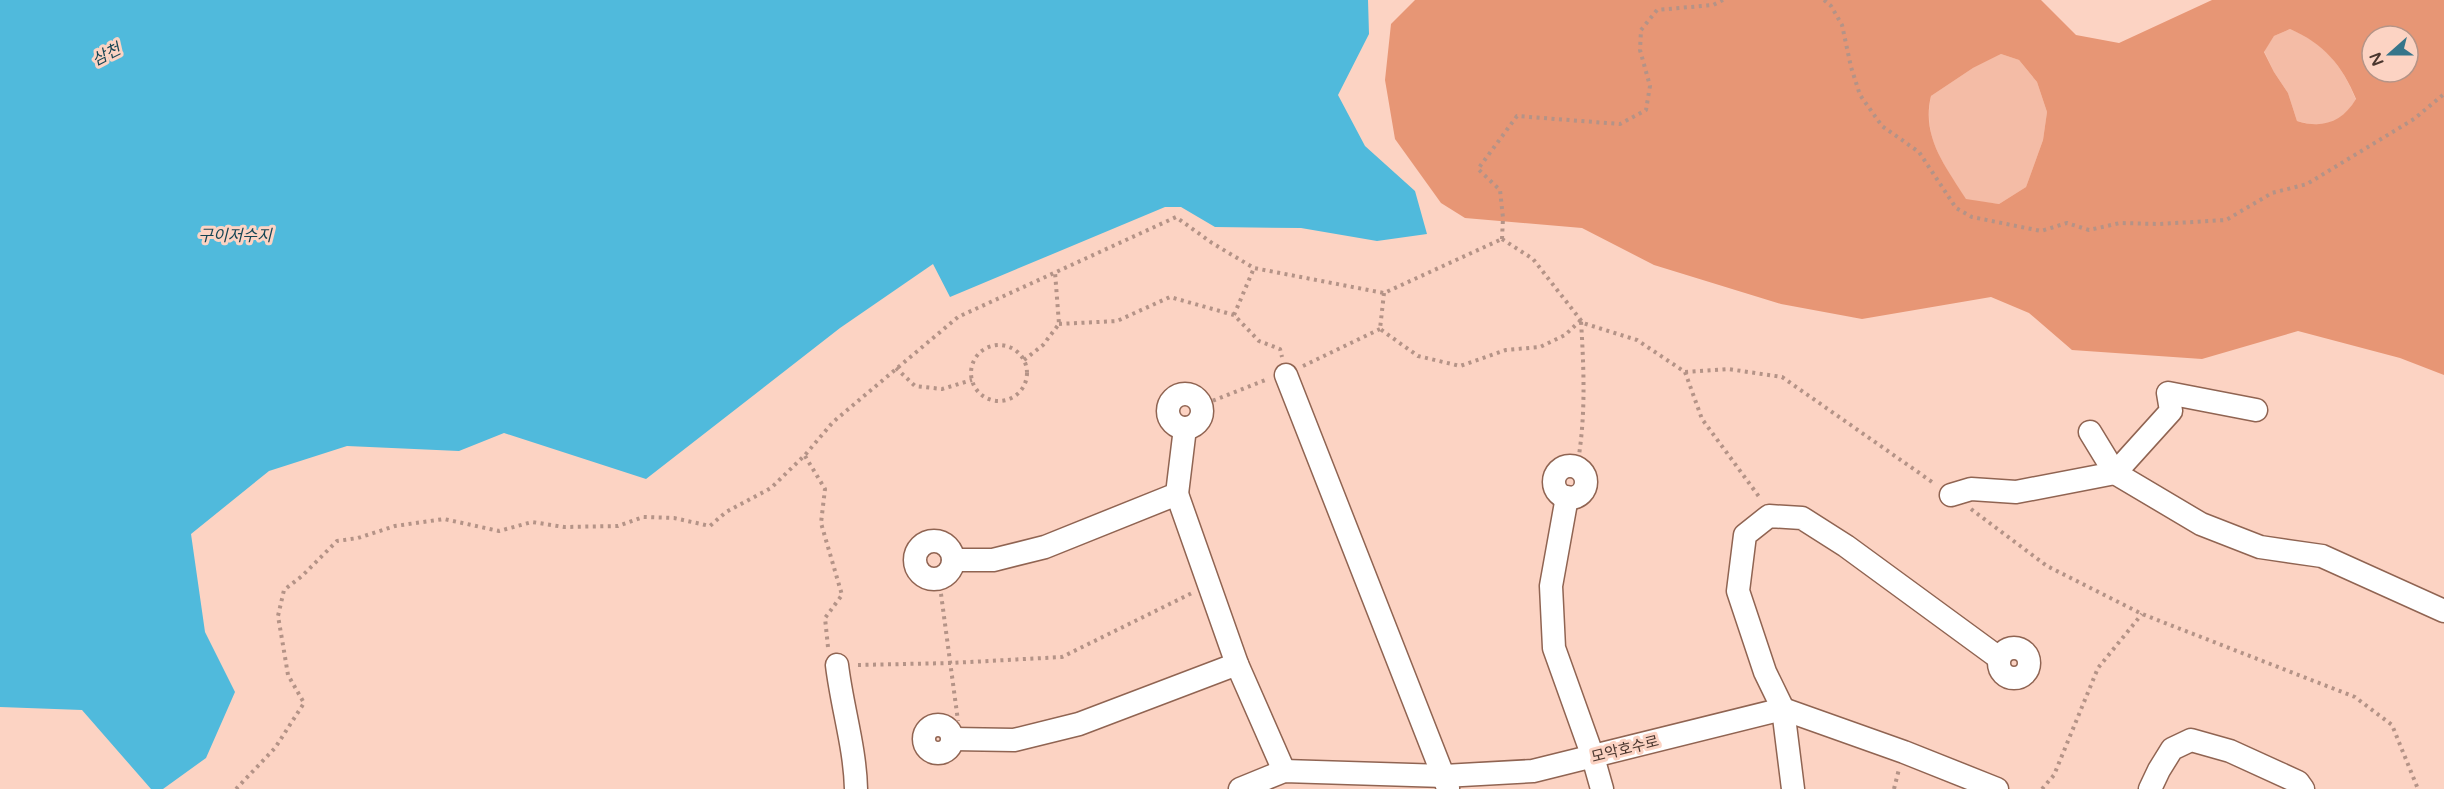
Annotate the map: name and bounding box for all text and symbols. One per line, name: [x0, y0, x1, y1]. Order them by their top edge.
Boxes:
north arrow: [2360, 24, 2420, 84]
water label: 삼천: [89, 38, 126, 70]
text: N: [2365, 49, 2389, 69]
water label: 구이저수지: [198, 226, 273, 246]
street label: 모악호수로: [1589, 732, 1661, 766]

